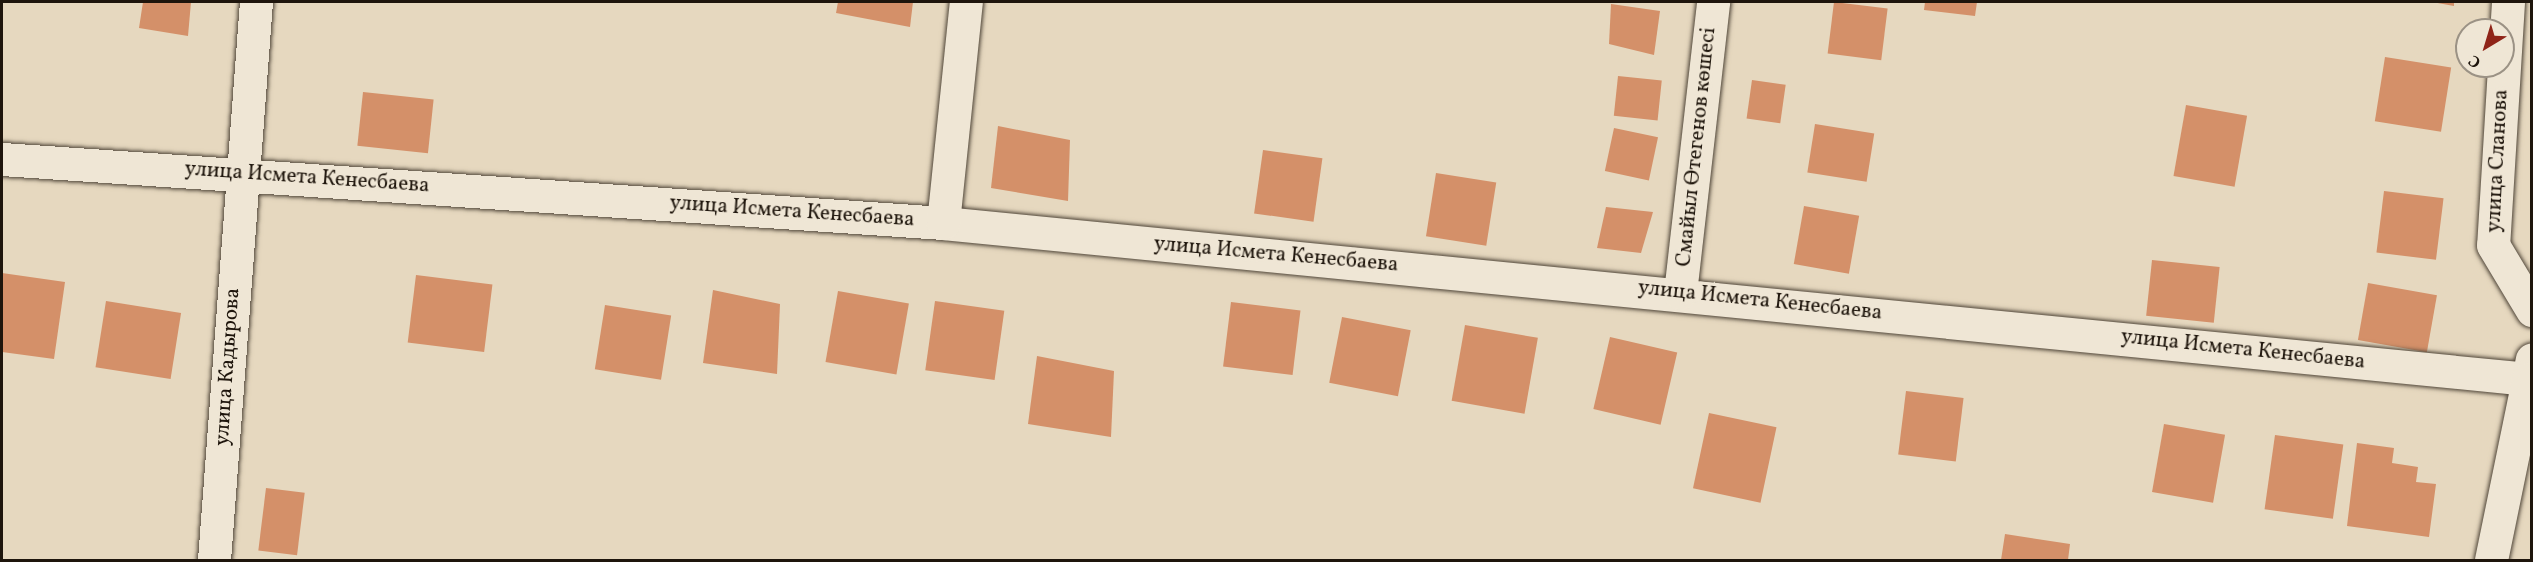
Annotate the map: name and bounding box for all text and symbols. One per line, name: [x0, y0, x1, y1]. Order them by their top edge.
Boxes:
north arrow: [2455, 18, 2515, 78]
street label: Смайыл Өтегенов көшесі: [1672, 26, 1722, 268]
text: С: [2464, 49, 2486, 72]
street label: улица Сланова: [2482, 89, 2514, 233]
street label: улица Исмета Кенесбаева: [184, 157, 430, 199]
street label: улица Исмета Кенесбаева: [669, 191, 915, 233]
street label: улица Исмета Кенесбаева: [1153, 232, 1399, 278]
street label: улица Исмета Кенесбаева: [1637, 276, 1883, 326]
street label: улица Кадырова: [210, 287, 246, 447]
street label: улица Исмета Кенесбаева: [2120, 325, 2366, 375]

